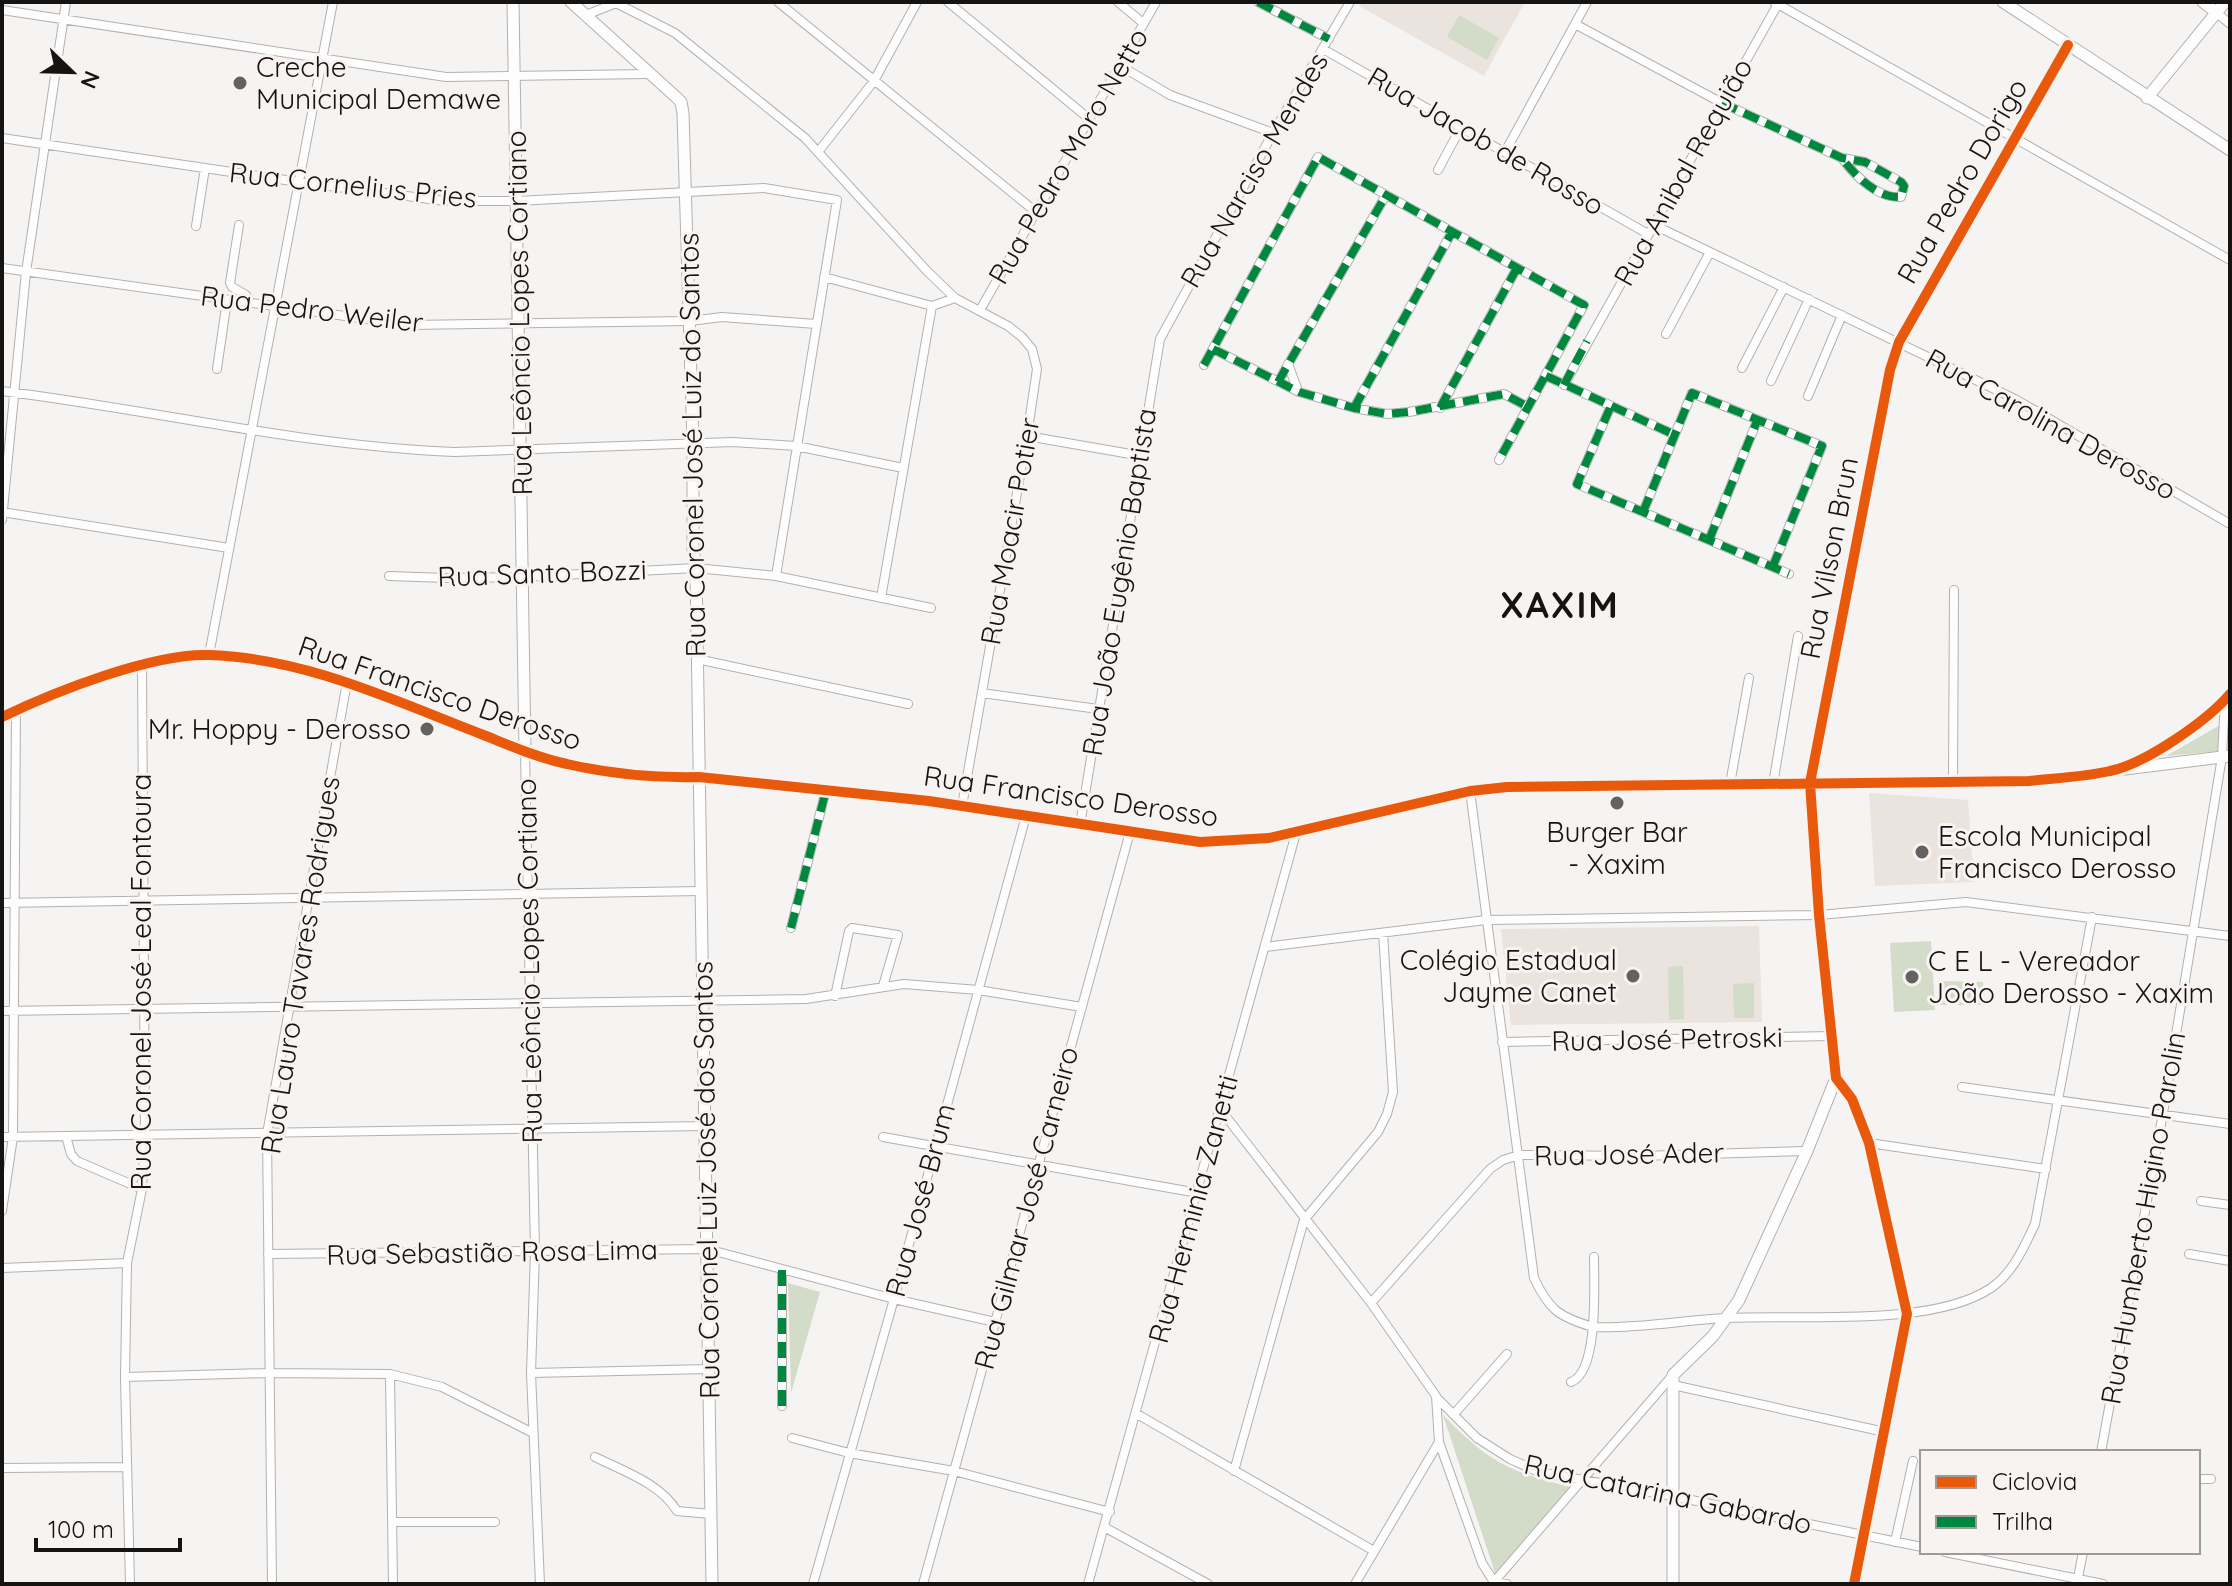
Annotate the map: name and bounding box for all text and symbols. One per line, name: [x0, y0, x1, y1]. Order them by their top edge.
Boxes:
street label: Rua Pedro Moro Netto: [980, 22, 1155, 290]
north arrow: [32, 32, 112, 112]
street label: Rua Narciso Mendes: [1172, 46, 1335, 294]
place label: Creche Municipal Demawe: [256, 49, 501, 116]
street label: Rua Anibal Requião: [1606, 52, 1760, 292]
street label: Rua Jacob de Rosso: [1362, 59, 1611, 223]
text: N: [74, 67, 106, 93]
street label: Rua Pedro Dorigo: [1889, 72, 2034, 289]
marker: Creche Municipal Demawe: [231, 74, 249, 92]
street label: Rua Leôncio Lopes Cortiano: [498, 130, 539, 496]
street label: Rua Cornelius Pries: [228, 154, 478, 215]
street label: Rua Coronel José Luiz do Santos: [670, 232, 713, 658]
street label: Rua Pedro Weiler: [199, 277, 426, 340]
street label: Rua Carolina Derosso: [1920, 340, 2183, 507]
street label: Rua João Eugênio Baptista: [1074, 406, 1163, 758]
street label: Rua Moacir Potier: [972, 414, 1047, 647]
street label: Rua Vilson Brun: [1792, 454, 1865, 662]
street label: Rua Santo Bozzi: [437, 551, 647, 594]
district label: XAXIM: [1500, 582, 1620, 627]
street label: Rua Francisco Derosso: [294, 628, 586, 757]
place label: Mr. Hoppy - Derosso: [148, 711, 411, 746]
marker: Mr. Hoppy - Derosso: [418, 720, 436, 738]
street label: Rua Francisco Derosso: [921, 757, 1221, 834]
street label: Rua Coronel José Leal Fontoura: [123, 774, 158, 1190]
street label: Rua Lauro Tavares Rodrigues: [252, 774, 347, 1156]
street label: Rua Leôncio Lopes Cortiano: [508, 778, 549, 1144]
marker: Burger Bar - Xaxim: [1608, 794, 1626, 812]
place label: Burger Bar - Xaxim: [1546, 814, 1688, 881]
place label: Escola Municipal Francisco Derosso: [1938, 818, 2176, 885]
marker: Escola Municipal Francisco Derosso: [1913, 843, 1931, 861]
place label: Colégio Estadual Jayme Canet: [1400, 942, 1617, 1009]
place label: C E L - Vereador João Derosso - Xaxim: [1928, 943, 2214, 1010]
street label: Rua Coronel Luiz José dos Santos: [684, 961, 727, 1399]
marker: Colégio Estadual Jayme Canet: [1624, 967, 1642, 985]
marker: C E L - Vereador João Derosso - Xaxim: [1903, 968, 1921, 986]
street label: Rua José Petroski: [1551, 1019, 1783, 1058]
street label: Rua Humberto Higino Parolin: [2092, 1029, 2193, 1407]
street label: Rua Gilmar José Carneiro: [966, 1043, 1085, 1373]
street label: Rua Herminia Zanetti: [1140, 1071, 1245, 1347]
street label: Rua José Brum: [877, 1099, 962, 1301]
street label: Rua José Ader: [1534, 1134, 1725, 1173]
street label: Rua Sebastião Rosa Lima: [326, 1231, 658, 1272]
street label: Rua Catarina Gabardo: [1521, 1446, 1815, 1541]
legend: [1920, 1450, 2200, 1554]
text: Ciclovia: [1992, 1466, 2077, 1496]
scale bar: [36, 1502, 180, 1552]
text: Trilha: [1992, 1506, 2053, 1536]
text: 100 m: [48, 1514, 114, 1544]

